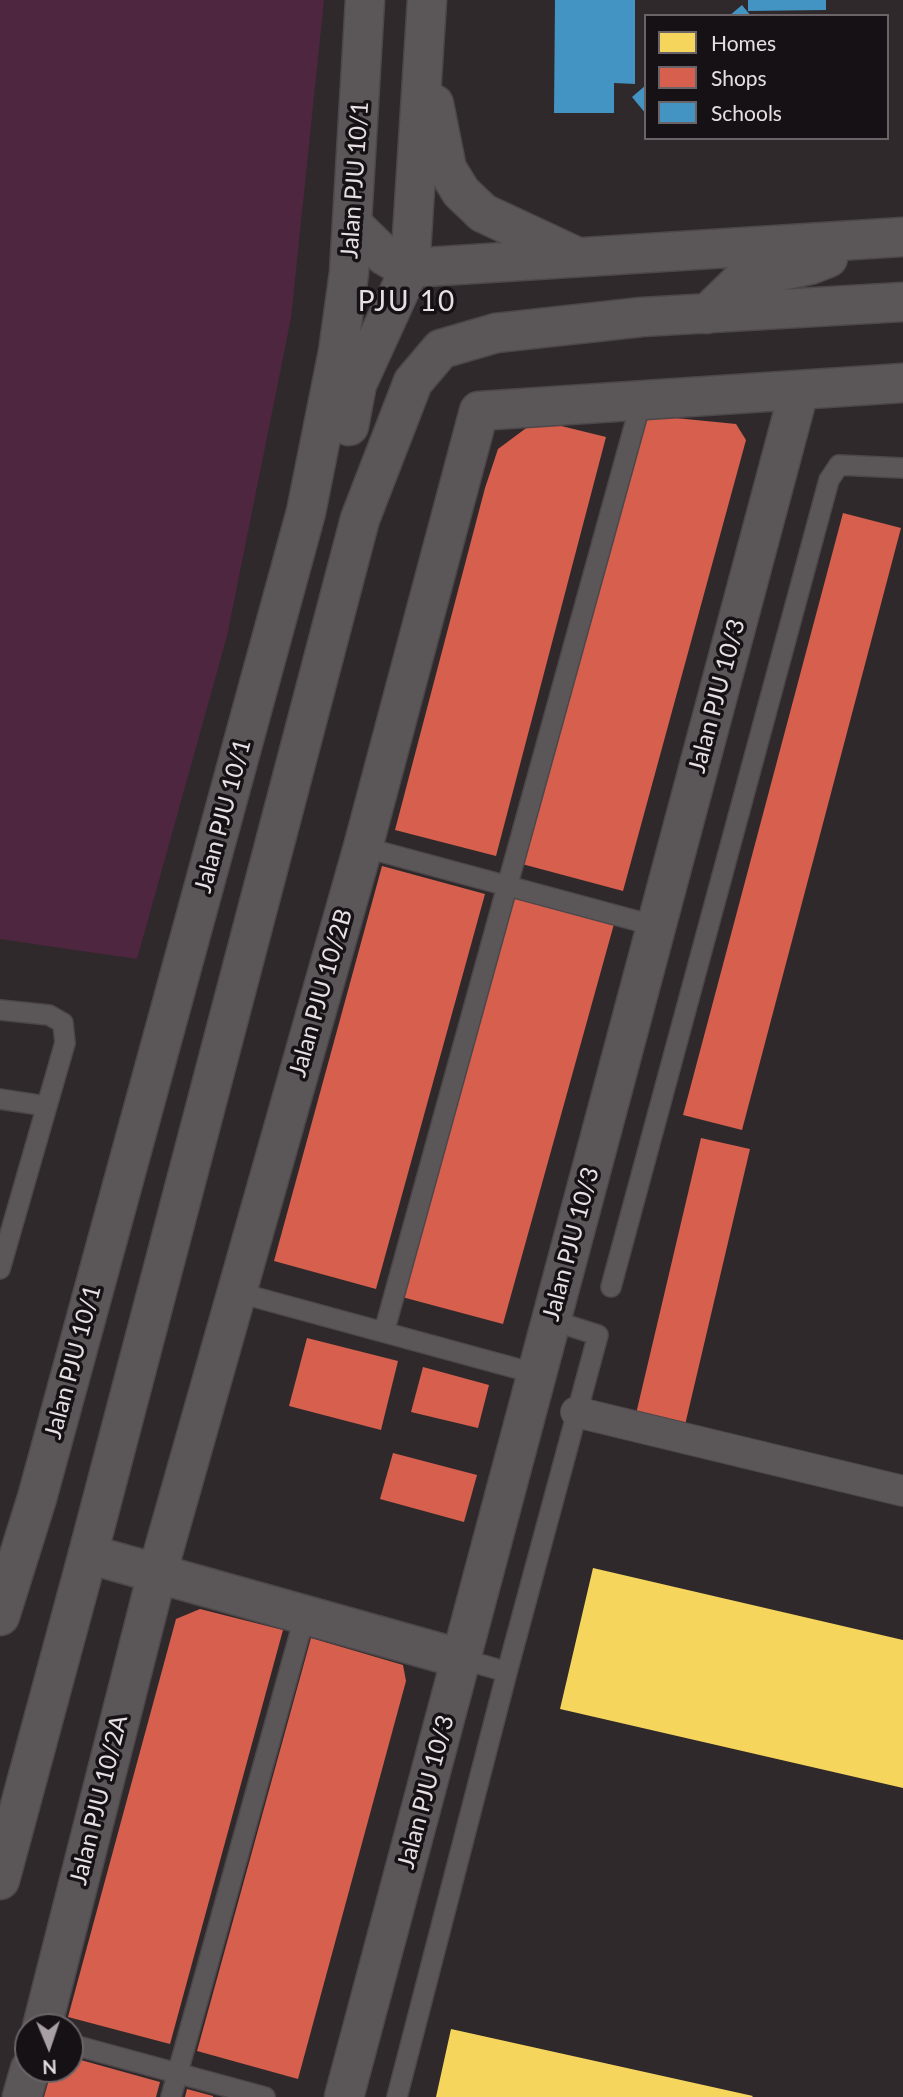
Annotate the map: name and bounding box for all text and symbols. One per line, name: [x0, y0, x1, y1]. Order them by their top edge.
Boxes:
legend: [644, 14, 889, 140]
text: Homes: [711, 30, 776, 55]
text: Shops: [711, 65, 767, 90]
street label: Jalan PJU 10/1: [335, 100, 375, 260]
text: Schools: [711, 100, 782, 125]
district label: PJU 10: [358, 285, 456, 319]
street label: Jalan PJU 10/3: [683, 616, 751, 776]
street label: Jalan PJU 10/1: [189, 736, 257, 896]
street label: Jalan PJU 10/2B: [283, 906, 359, 1080]
street label: Jalan PJU 10/3: [537, 1164, 605, 1324]
street label: Jalan PJU 10/1: [39, 1282, 107, 1442]
street label: Jalan PJU 10/2A: [64, 1712, 134, 1888]
street label: Jalan PJU 10/3: [392, 1712, 460, 1872]
north arrow: [14, 2013, 84, 2083]
text: N: [42, 2056, 57, 2079]

